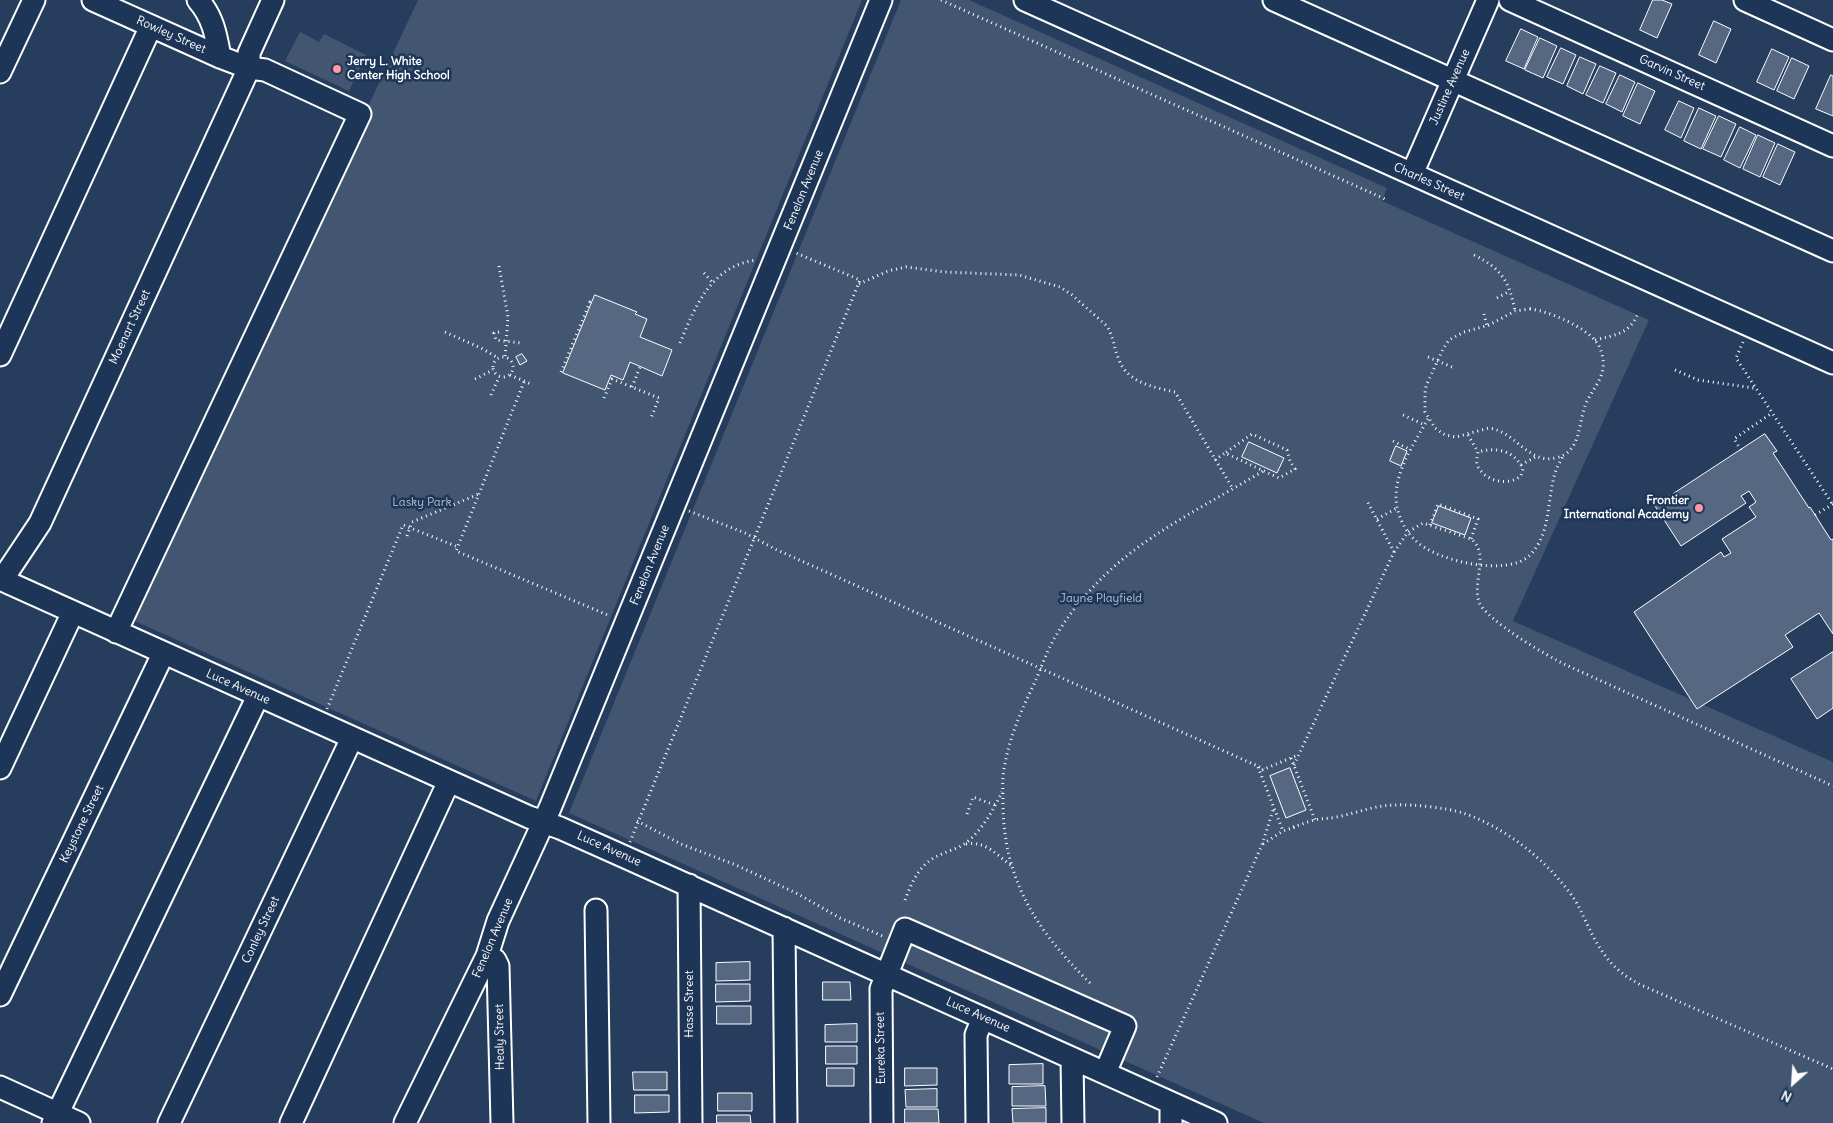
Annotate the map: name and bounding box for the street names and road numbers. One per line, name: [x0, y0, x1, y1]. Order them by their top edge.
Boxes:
street label: Rowley Street: [134, 13, 208, 57]
street label: Justine Avenue: [1427, 47, 1473, 127]
street label: Garvin Street: [1637, 52, 1707, 94]
street label: Fenelon Avenue: [781, 148, 827, 232]
street label: Charles Street: [1391, 160, 1467, 204]
street label: Moenart Street: [106, 287, 154, 367]
street label: Fenelon Avenue: [627, 523, 673, 607]
street label: Luce Avenue: [204, 666, 272, 708]
street label: Keystone Street: [57, 783, 107, 865]
street label: Luce Avenue: [575, 828, 643, 870]
street label: Conley Street: [239, 894, 283, 966]
street label: Fenelon Avenue: [470, 896, 516, 980]
street label: Hasse Street: [683, 970, 697, 1038]
street label: Luce Avenue: [944, 994, 1012, 1036]
street label: Healy Street: [492, 1004, 508, 1070]
street label: Eureka Street: [873, 1012, 889, 1084]

